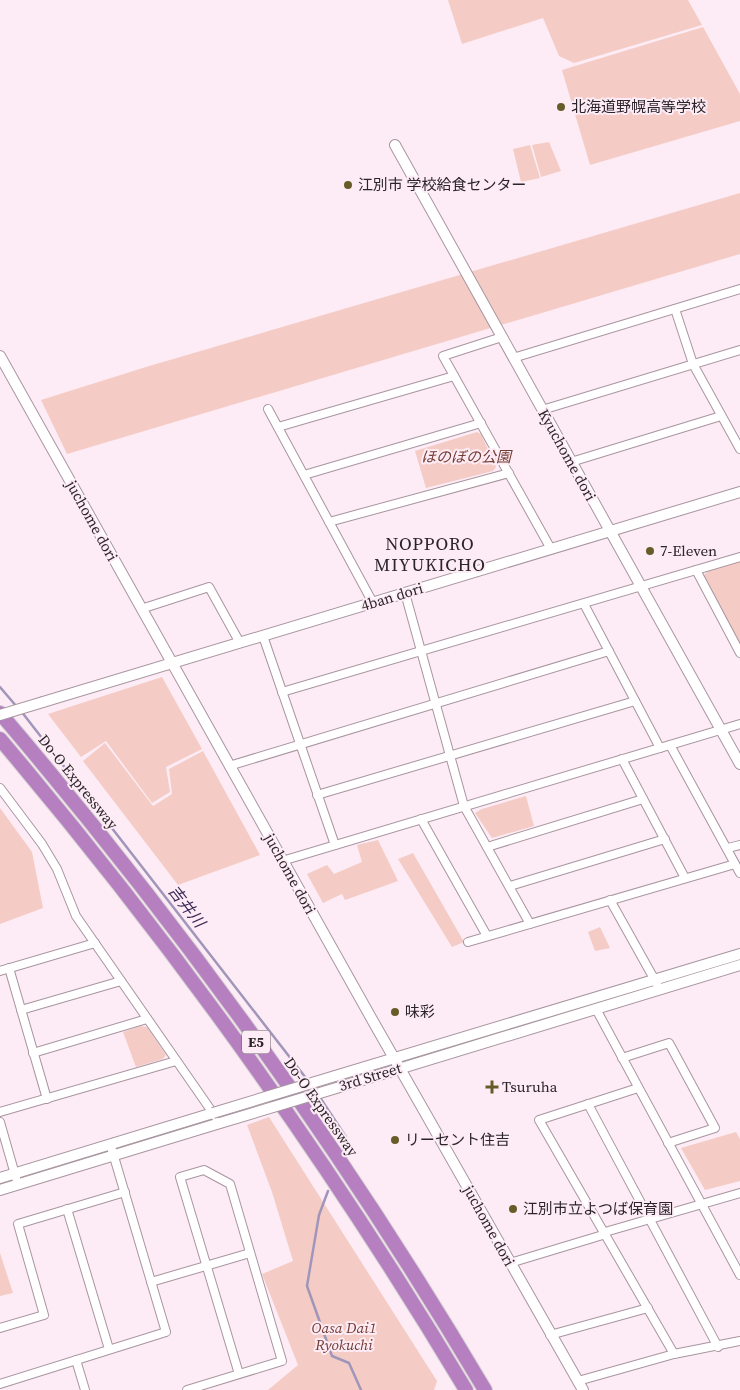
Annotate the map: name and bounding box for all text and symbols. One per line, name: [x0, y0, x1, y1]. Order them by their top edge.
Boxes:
place label: 北海道野幌高等学校: [571, 96, 706, 117]
marker: 北海道野幌高等学校: [555, 101, 567, 113]
place label: 江別市 学校給食センター: [358, 174, 527, 195]
marker: 江別市 学校給食センター: [342, 179, 354, 191]
street label: Kyuchome dori: [533, 405, 601, 505]
park label: ほのぼの公園: [421, 446, 513, 467]
street label: juchome dori: [61, 475, 123, 565]
district label: NOPPORO MIYUKICHO: [374, 531, 486, 577]
place label: 7-Eleven: [660, 540, 717, 561]
marker: 7-Eleven: [644, 545, 656, 557]
street label: 4ban dori: [358, 577, 425, 616]
street label: Do-O Expressway: [34, 730, 123, 834]
street label: juchome dori: [259, 828, 321, 918]
water label: 吉井川: [164, 880, 212, 933]
place label: 味彩: [405, 1001, 435, 1022]
marker: 味彩: [389, 1006, 401, 1018]
road number: E5: [242, 1030, 270, 1054]
street label: Do-O Expressway: [279, 1053, 364, 1161]
street label: 3rd Street: [336, 1057, 404, 1096]
place label: Tsuruha: [502, 1076, 558, 1097]
marker: Tsuruha: [486, 1081, 498, 1093]
place label: リーセント住吉: [405, 1129, 510, 1150]
marker: リーセント住吉: [389, 1134, 401, 1146]
street label: juchome dori: [458, 1180, 520, 1270]
place label: 江別市立よつば保育園: [523, 1198, 673, 1219]
marker: 江別市立よつば保育園: [507, 1203, 519, 1215]
park label: Oasa Dai1 Ryokuchi: [311, 1317, 377, 1355]

